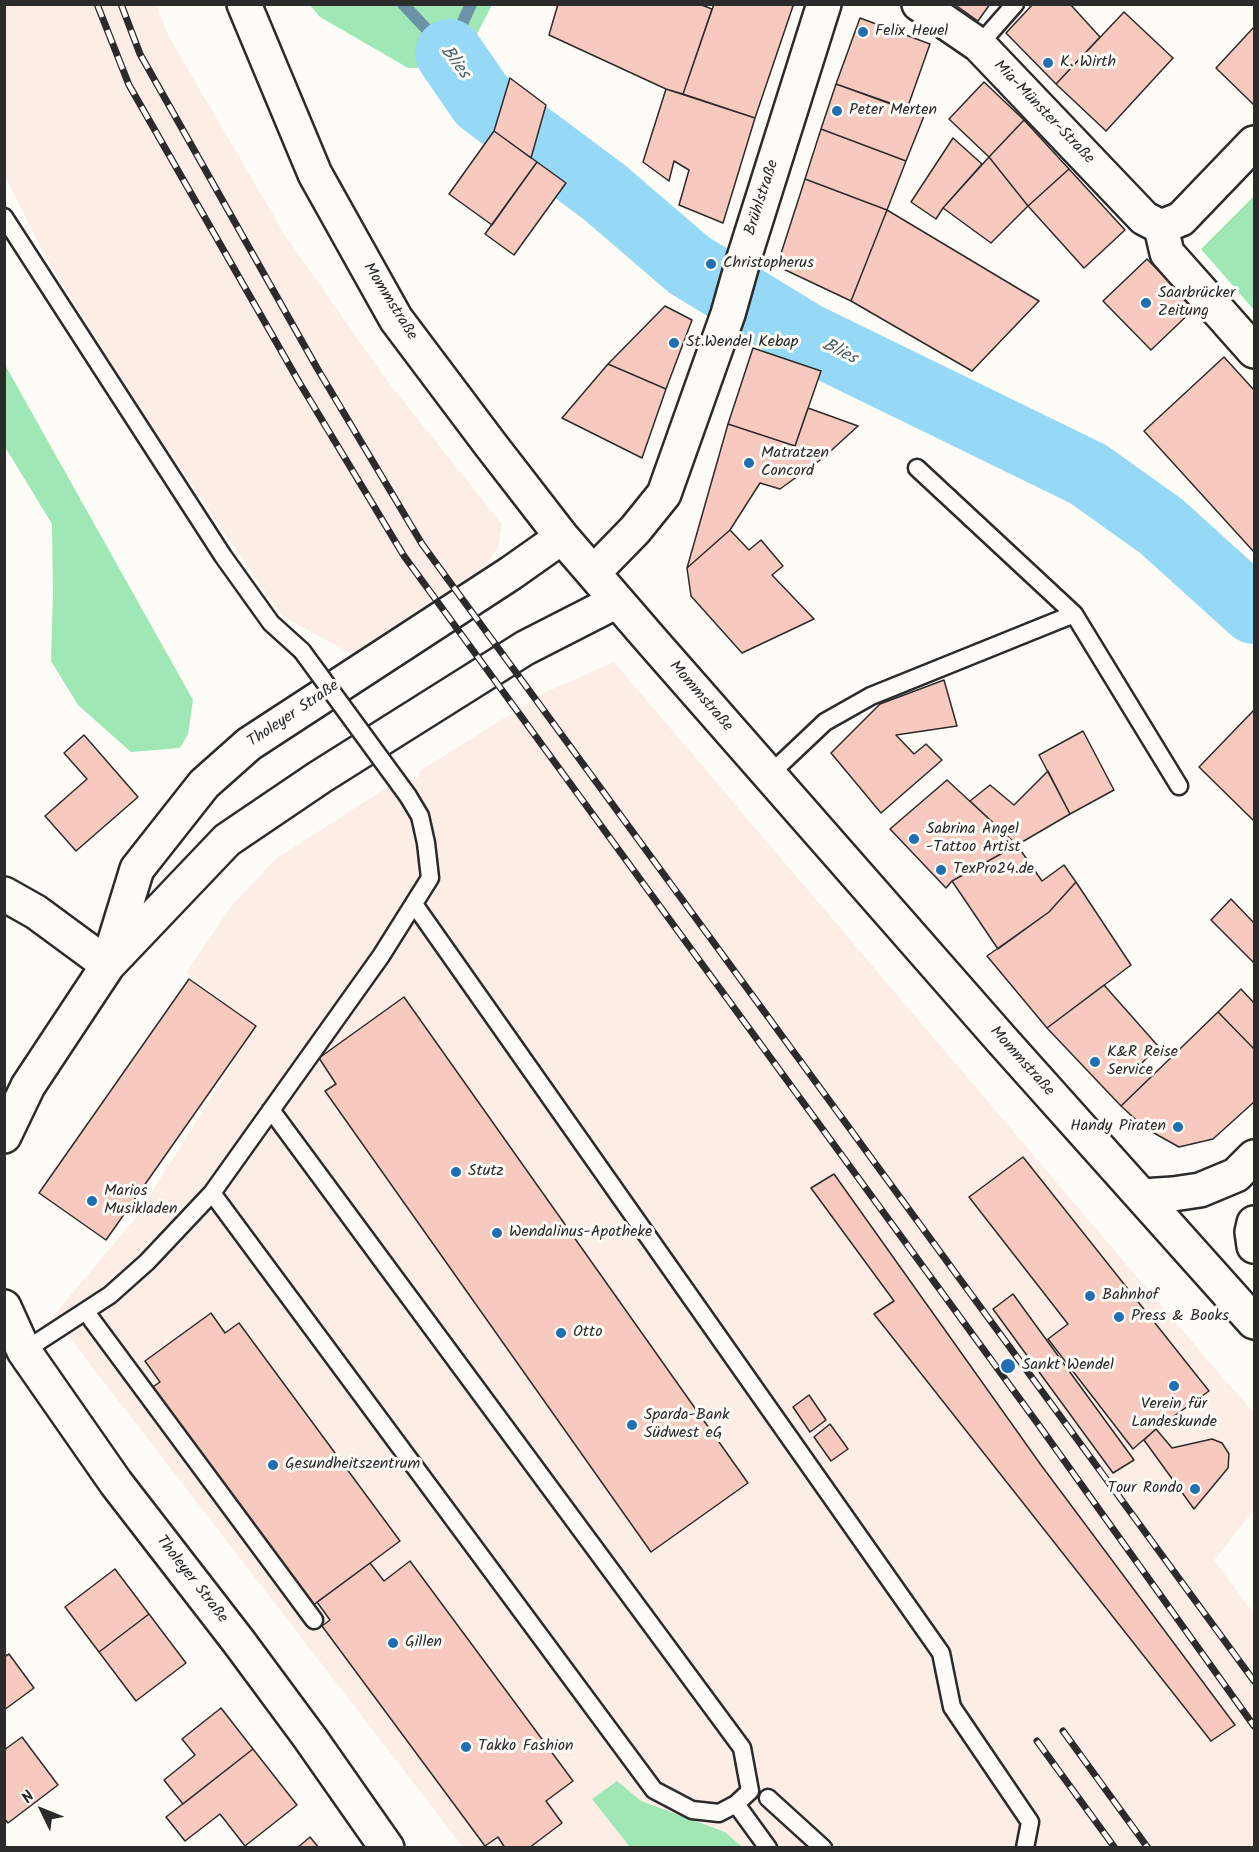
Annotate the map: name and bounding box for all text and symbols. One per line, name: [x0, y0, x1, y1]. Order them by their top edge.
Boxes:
place label: Felix Heuel: [875, 22, 948, 42]
marker: Felix Heuel: [856, 25, 870, 39]
water label: Blies: [435, 42, 473, 84]
place label: K. Wirth: [1060, 53, 1116, 73]
marker: K. Wirth: [1041, 56, 1055, 70]
street label: Mia-Münster-Straße: [989, 57, 1097, 169]
place label: Peter Merten: [849, 101, 937, 121]
marker: Peter Merten: [830, 104, 844, 118]
street label: Brühlstraße: [742, 158, 784, 238]
place label: Christopherus: [723, 254, 814, 274]
marker: Christopherus: [704, 257, 718, 271]
street label: Mommstraße: [358, 260, 420, 344]
place label: Saarbrücker Zeitung: [1158, 284, 1235, 322]
marker: Saarbrücker Zeitung: [1139, 296, 1153, 310]
place label: St.Wendel Kebap: [686, 333, 798, 353]
water label: Blies: [818, 335, 860, 371]
marker: St.Wendel Kebap: [667, 336, 681, 350]
place label: Matratzen Concord: [761, 444, 829, 482]
marker: Matratzen Concord: [742, 456, 756, 470]
street label: Mommstraße: [664, 658, 736, 736]
street label: Tholeyer Straße: [245, 677, 343, 753]
place label: Sabrina Angel -Tattoo Artist: [926, 820, 1021, 858]
marker: Sabrina Angel -Tattoo Artist: [907, 832, 921, 846]
place label: TexPro24.de: [953, 860, 1034, 880]
marker: TexPro24.de: [934, 863, 948, 877]
street label: Mommstraße: [985, 1023, 1057, 1101]
place label: K&R Reise Service: [1107, 1043, 1178, 1081]
marker: K&R Reise Service: [1088, 1055, 1102, 1069]
place label: Handy Piraten: [1070, 1117, 1166, 1137]
marker: Handy Piraten: [1171, 1120, 1185, 1134]
place label: Stutz: [468, 1162, 504, 1182]
marker: Stutz: [449, 1165, 463, 1179]
place label: Marios Musikladen: [104, 1182, 178, 1220]
marker: Marios Musikladen: [85, 1194, 99, 1208]
place label: Wendalinus-Apotheke: [509, 1223, 652, 1243]
marker: Wendalinus-Apotheke: [490, 1226, 504, 1240]
place label: Bahnhof: [1102, 1286, 1159, 1306]
marker: Bahnhof: [1083, 1289, 1097, 1303]
place label: Press & Books: [1131, 1307, 1229, 1327]
marker: Press & Books: [1112, 1310, 1126, 1324]
place label: Otto: [573, 1323, 602, 1343]
marker: Otto: [554, 1326, 568, 1340]
place label: Sankt Wendel: [1022, 1356, 1114, 1376]
marker: Sankt Wendel: [999, 1357, 1017, 1375]
marker: Verein für Landeskunde: [1167, 1379, 1181, 1393]
place label: Verein für Landeskunde: [1131, 1395, 1217, 1433]
place label: Sparda-Bank Südwest eG: [644, 1406, 730, 1444]
marker: Sparda-Bank Südwest eG: [625, 1418, 639, 1432]
place label: Gesundheitszentrum: [285, 1455, 420, 1475]
marker: Gesundheitszentrum: [266, 1458, 280, 1472]
place label: Tour Rondo: [1107, 1479, 1183, 1499]
marker: Tour Rondo: [1188, 1482, 1202, 1496]
street label: Tholeyer Straße: [151, 1532, 231, 1628]
place label: Gillen: [405, 1633, 442, 1653]
marker: Gillen: [386, 1636, 400, 1650]
place label: Takko Fashion: [478, 1737, 574, 1757]
marker: Takko Fashion: [459, 1740, 473, 1754]
north arrow: [12, 1780, 72, 1840]
text: N: [16, 1785, 41, 1810]

